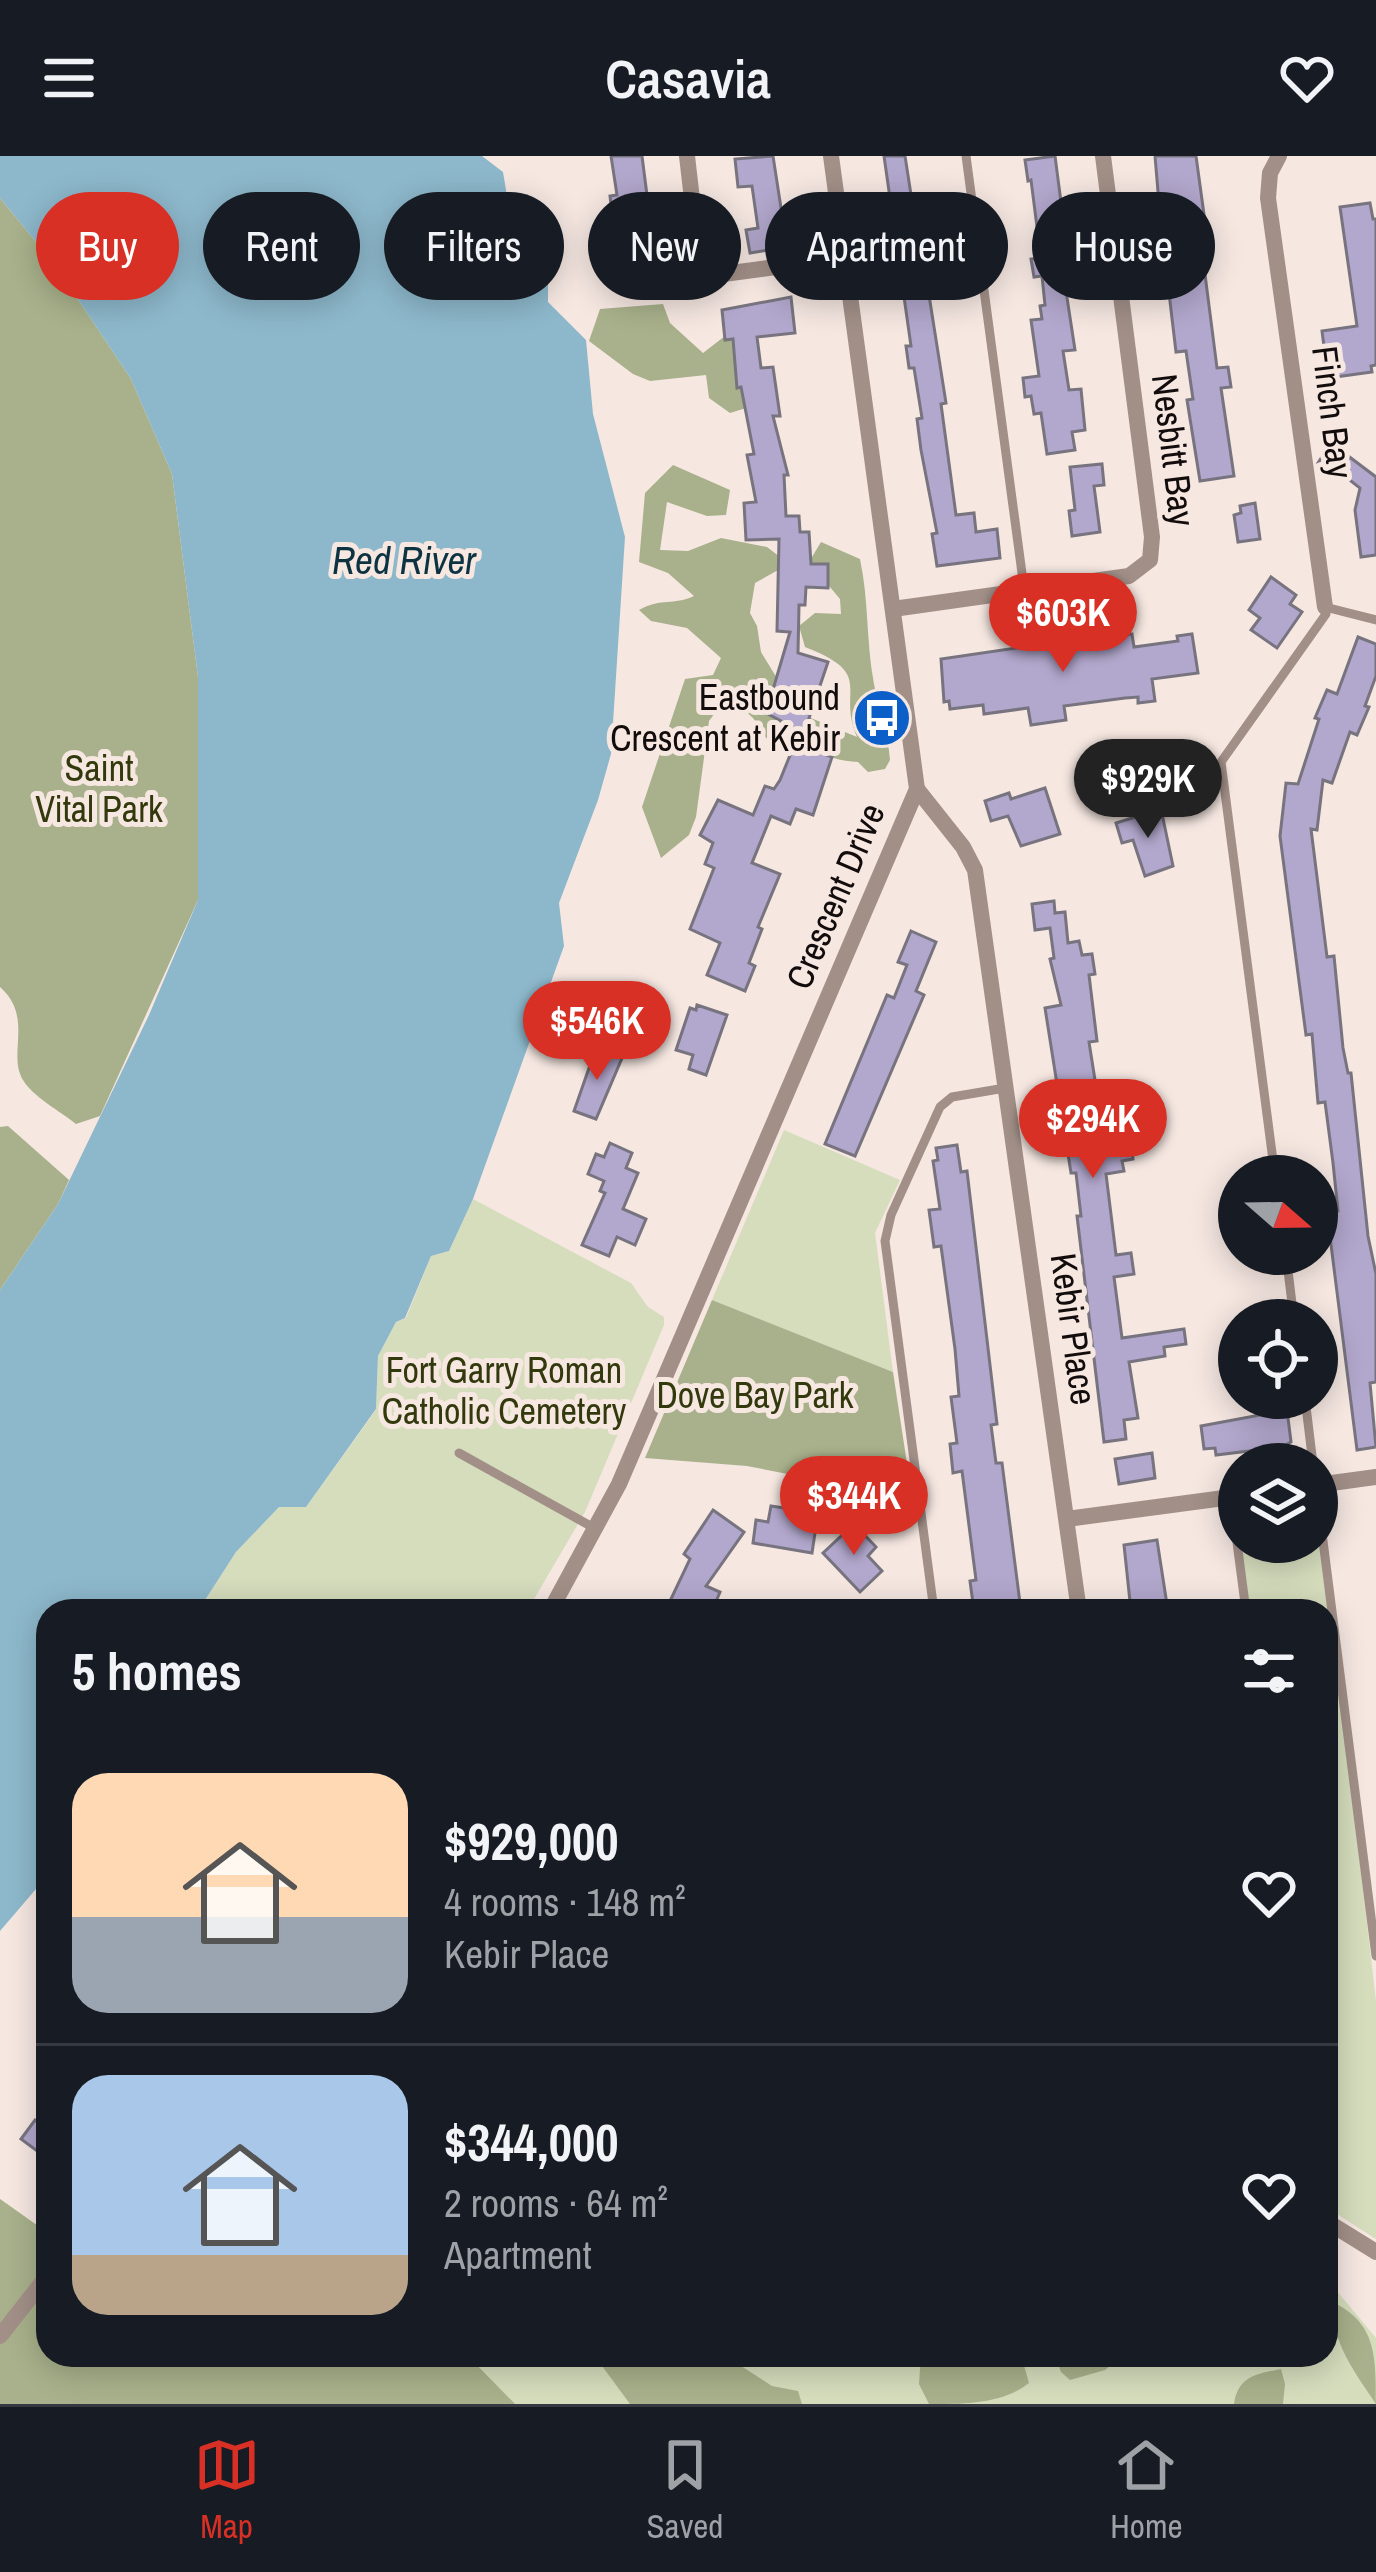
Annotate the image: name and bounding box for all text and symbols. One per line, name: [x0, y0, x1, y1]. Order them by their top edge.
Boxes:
text: Casavia: [605, 42, 771, 115]
icon: menu: [36, 45, 102, 111]
icon: heart: [1274, 45, 1340, 111]
chip: Buy: [36, 192, 179, 300]
chip: Rent: [203, 192, 360, 300]
chip: Filters: [384, 192, 564, 300]
chip: New: [588, 192, 741, 300]
chip: Apartment: [765, 192, 1008, 300]
chip: House: [1032, 192, 1215, 300]
street label: Finch Bay: [1301, 343, 1365, 481]
street label: Nesbitt Bay: [1141, 371, 1207, 529]
water label: Red River: [332, 534, 477, 586]
pin: $603K: [979, 573, 1147, 675]
text: $603K: [1016, 586, 1110, 638]
place label: Eastbound Crescent at Kebir: [610, 673, 840, 762]
bus stop icon: Eastbound Crescent at Kebir: [851, 687, 913, 749]
pin: $929K: [1064, 739, 1232, 841]
park label: Saint Vital Park: [35, 744, 163, 833]
text: $929K: [1101, 752, 1195, 804]
street label: Crescent Drive: [774, 796, 896, 996]
pin: $546K: [513, 981, 681, 1083]
text: $546K: [550, 994, 644, 1046]
pin: $294K: [1009, 1079, 1177, 1181]
text: $294K: [1046, 1092, 1140, 1144]
north arrow: [1218, 1155, 1338, 1275]
map controls: [1218, 1155, 1338, 1563]
street label: Kebir Place: [1040, 1250, 1108, 1408]
button: locate: [1218, 1299, 1338, 1419]
park label: Fort Garry Roman Catholic Cemetery: [382, 1346, 626, 1435]
park label: Dove Bay Park: [657, 1371, 854, 1419]
button: layers: [1218, 1443, 1338, 1563]
pin: $344K: [770, 1456, 938, 1558]
text: $344K: [807, 1469, 901, 1521]
text: 5 homes: [72, 1637, 242, 1706]
icon: filters: [1236, 1638, 1302, 1704]
text: $929,000: [444, 1807, 618, 1876]
icon: home: [168, 1821, 312, 1965]
icon: heart: [1236, 1860, 1302, 1926]
text: 4 rooms · 148 m²: [444, 1876, 686, 1928]
text: Kebir Place: [444, 1928, 609, 1980]
text: $344,000: [444, 2108, 618, 2177]
icon: home: [168, 2123, 312, 2267]
icon: heart: [1236, 2162, 1302, 2228]
text: 2 rooms · 64 m²: [444, 2177, 668, 2229]
text: Apartment: [444, 2229, 592, 2281]
tab: Map: [194, 2432, 260, 2548]
tab: Saved: [647, 2432, 723, 2548]
tab: Home: [1110, 2432, 1182, 2548]

